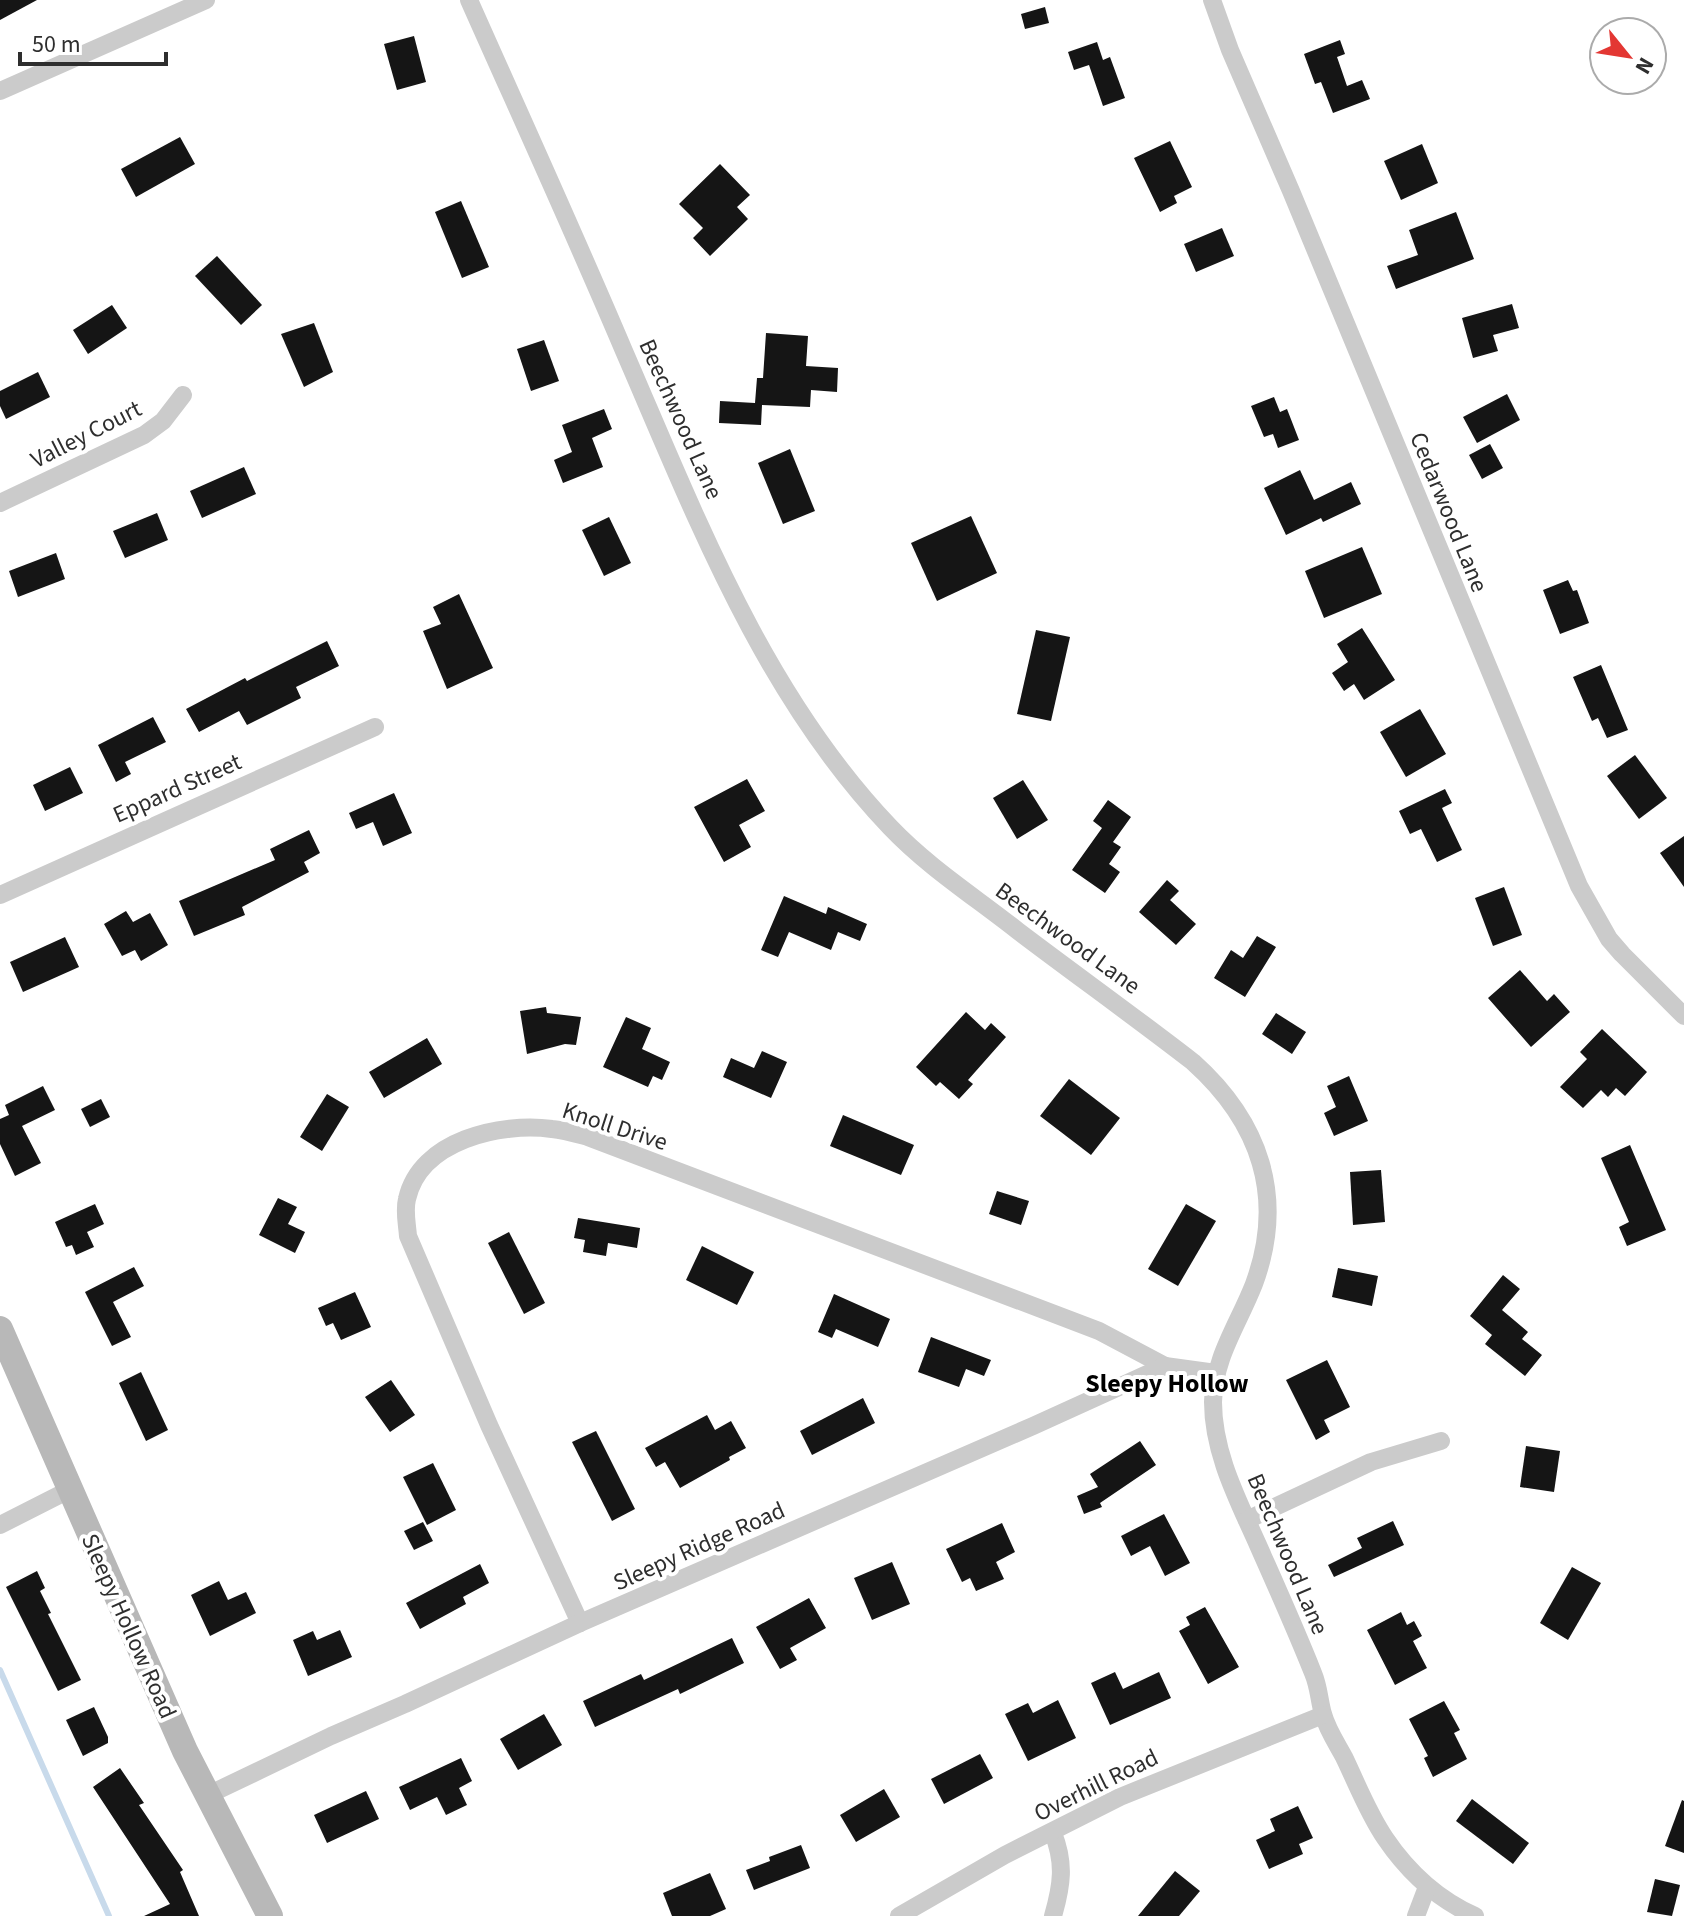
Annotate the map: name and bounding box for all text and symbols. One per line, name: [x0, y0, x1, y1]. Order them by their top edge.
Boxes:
scale bar: [20, 16, 166, 66]
north arrow: [1588, 16, 1668, 96]
text: 50 m: [32, 27, 81, 62]
text: N: [1627, 51, 1662, 80]
street label: Beechwood Lane: [630, 334, 732, 505]
street label: Valley Court: [25, 392, 148, 477]
street label: Cedarwood Lane: [1400, 427, 1497, 598]
street label: Eppard Street: [107, 745, 247, 832]
street label: Beechwood Lane: [988, 874, 1148, 1003]
street label: Knoll Drive: [558, 1093, 672, 1160]
district label: Sleepy Hollow: [1085, 1365, 1249, 1402]
street label: Beechwood Lane: [1238, 1468, 1337, 1640]
street label: Sleepy Ridge Road: [608, 1493, 791, 1600]
street label: Sleepy Hollow Road: [72, 1528, 185, 1724]
street label: Overhill Road: [1028, 1740, 1164, 1831]

